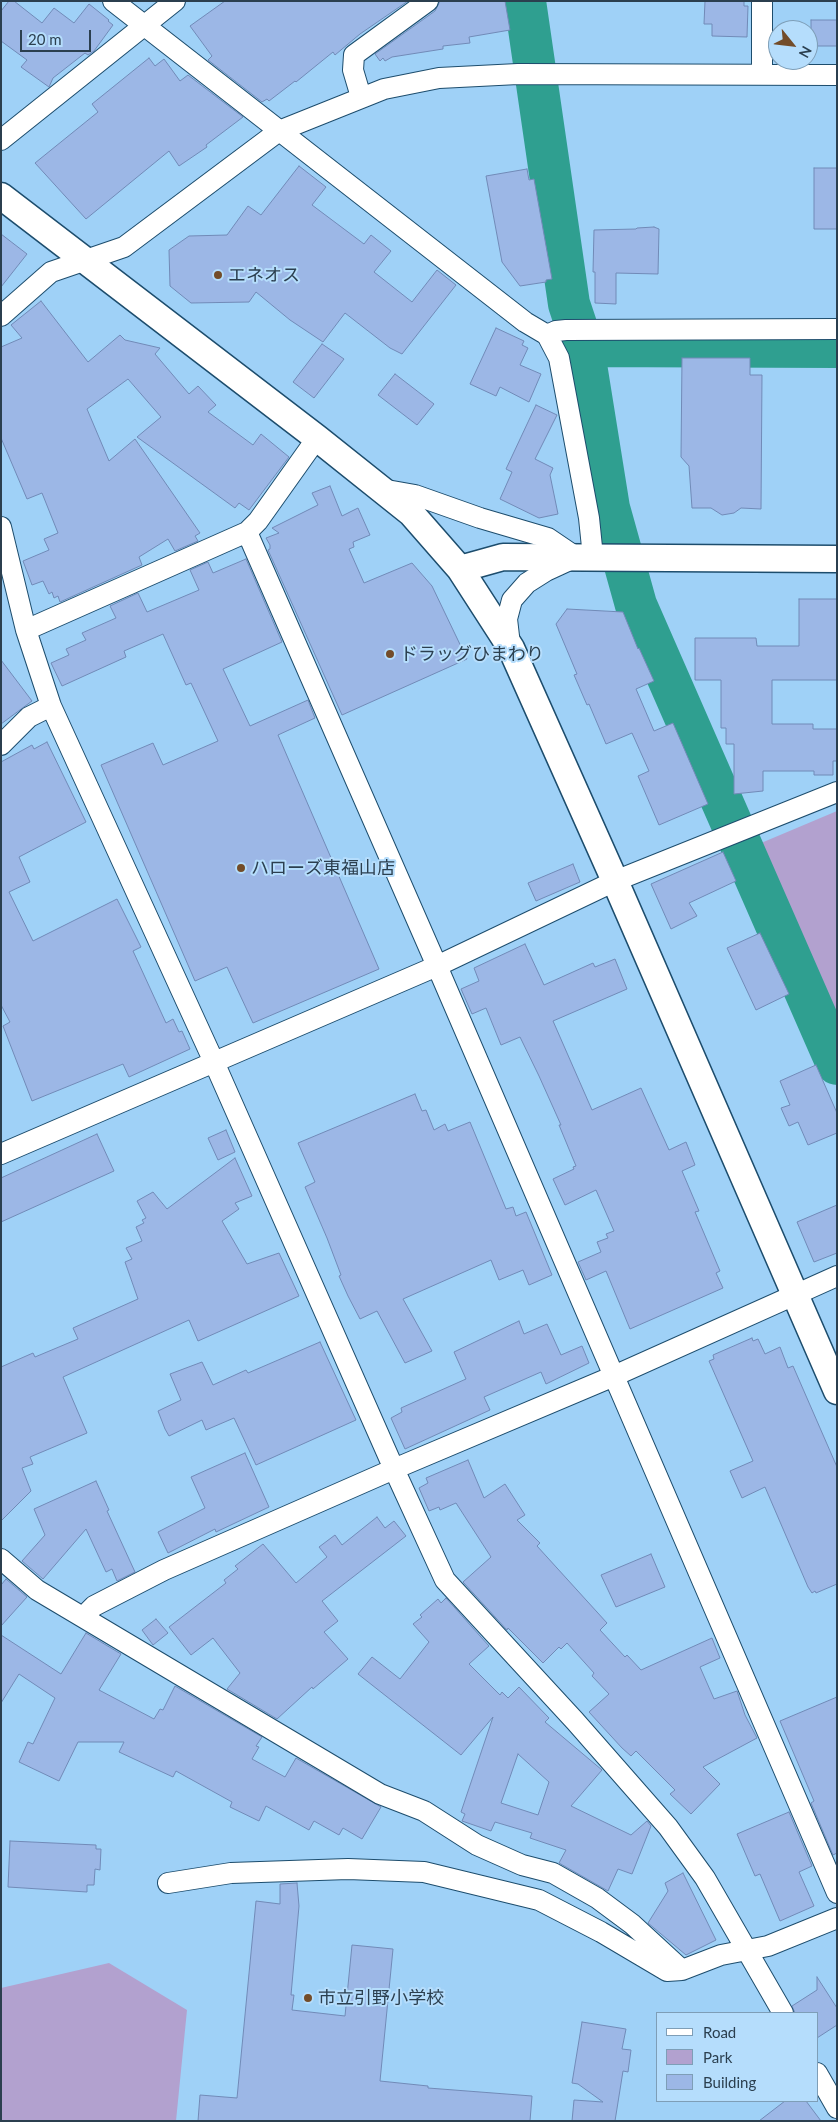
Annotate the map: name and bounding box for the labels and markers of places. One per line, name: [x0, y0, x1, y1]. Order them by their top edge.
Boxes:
place label: エネオス: [228, 264, 300, 286]
marker: エネオス: [212, 269, 224, 281]
place label: ドラッグひまわり: [400, 643, 544, 665]
marker: ドラッグひまわり: [384, 648, 396, 660]
place label: ハローズ東福山店: [251, 857, 395, 879]
marker: ハローズ東福山店: [235, 862, 247, 874]
place label: 市立引野小学校: [318, 1987, 444, 2009]
marker: 市立引野小学校: [302, 1992, 314, 2004]

